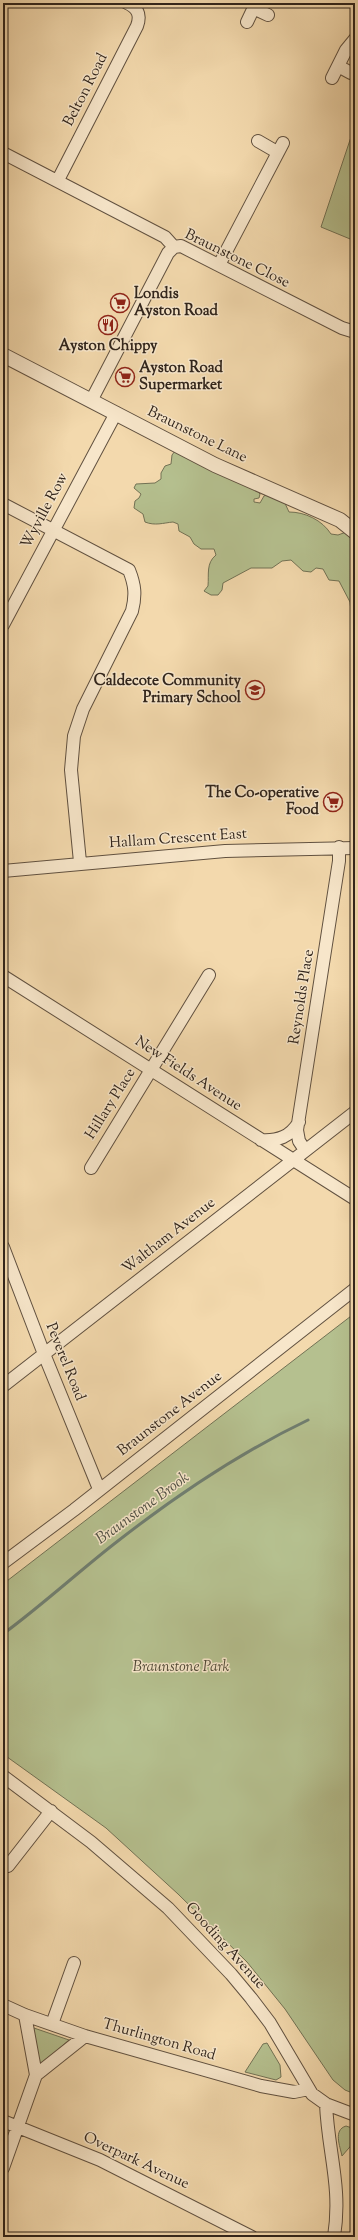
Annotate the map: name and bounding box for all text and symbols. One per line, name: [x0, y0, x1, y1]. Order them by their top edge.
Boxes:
street label: Belton Road: [59, 49, 114, 130]
street label: Braunstone Close: [181, 224, 293, 294]
place label: Londis Ayston Road: [134, 284, 218, 322]
supermarket icon: Londis Ayston Road: [109, 292, 131, 314]
restaurant icon: Ayston Chippy: [97, 314, 119, 336]
place label: Ayston Chippy: [59, 336, 158, 357]
place label: Ayston Road Supermarket: [139, 358, 223, 396]
supermarket icon: Ayston Road Supermarket: [114, 366, 136, 388]
street label: Braunstone Lane: [143, 402, 251, 468]
street label: Wyville Row: [16, 469, 74, 553]
place label: Caldecote Community Primary School: [94, 671, 242, 709]
school or university icon: Caldecote Community Primary School: [244, 679, 266, 701]
place label: The Co-operative Food: [205, 783, 320, 821]
supermarket icon: The Co-operative Food: [322, 791, 344, 813]
street label: Hallam Crescent East: [108, 824, 248, 854]
street label: Reynolds Place: [284, 948, 320, 1046]
street label: New Fields Avenue: [130, 1031, 246, 1117]
street label: Hillary Place: [81, 1064, 141, 1144]
street label: Waltham Avenue: [118, 1193, 220, 1279]
street label: Peverel Road: [40, 1320, 90, 1405]
street label: Braunstone Avenue: [113, 1366, 227, 1462]
water label: Braunstone Brook: [92, 1467, 194, 1551]
park label: Braunstone Park: [133, 1657, 230, 1678]
street label: Gooding Avenue: [180, 1898, 270, 1994]
street label: Thurlington Road: [100, 2014, 219, 2066]
street label: Overpark Avenue: [79, 2127, 193, 2195]

